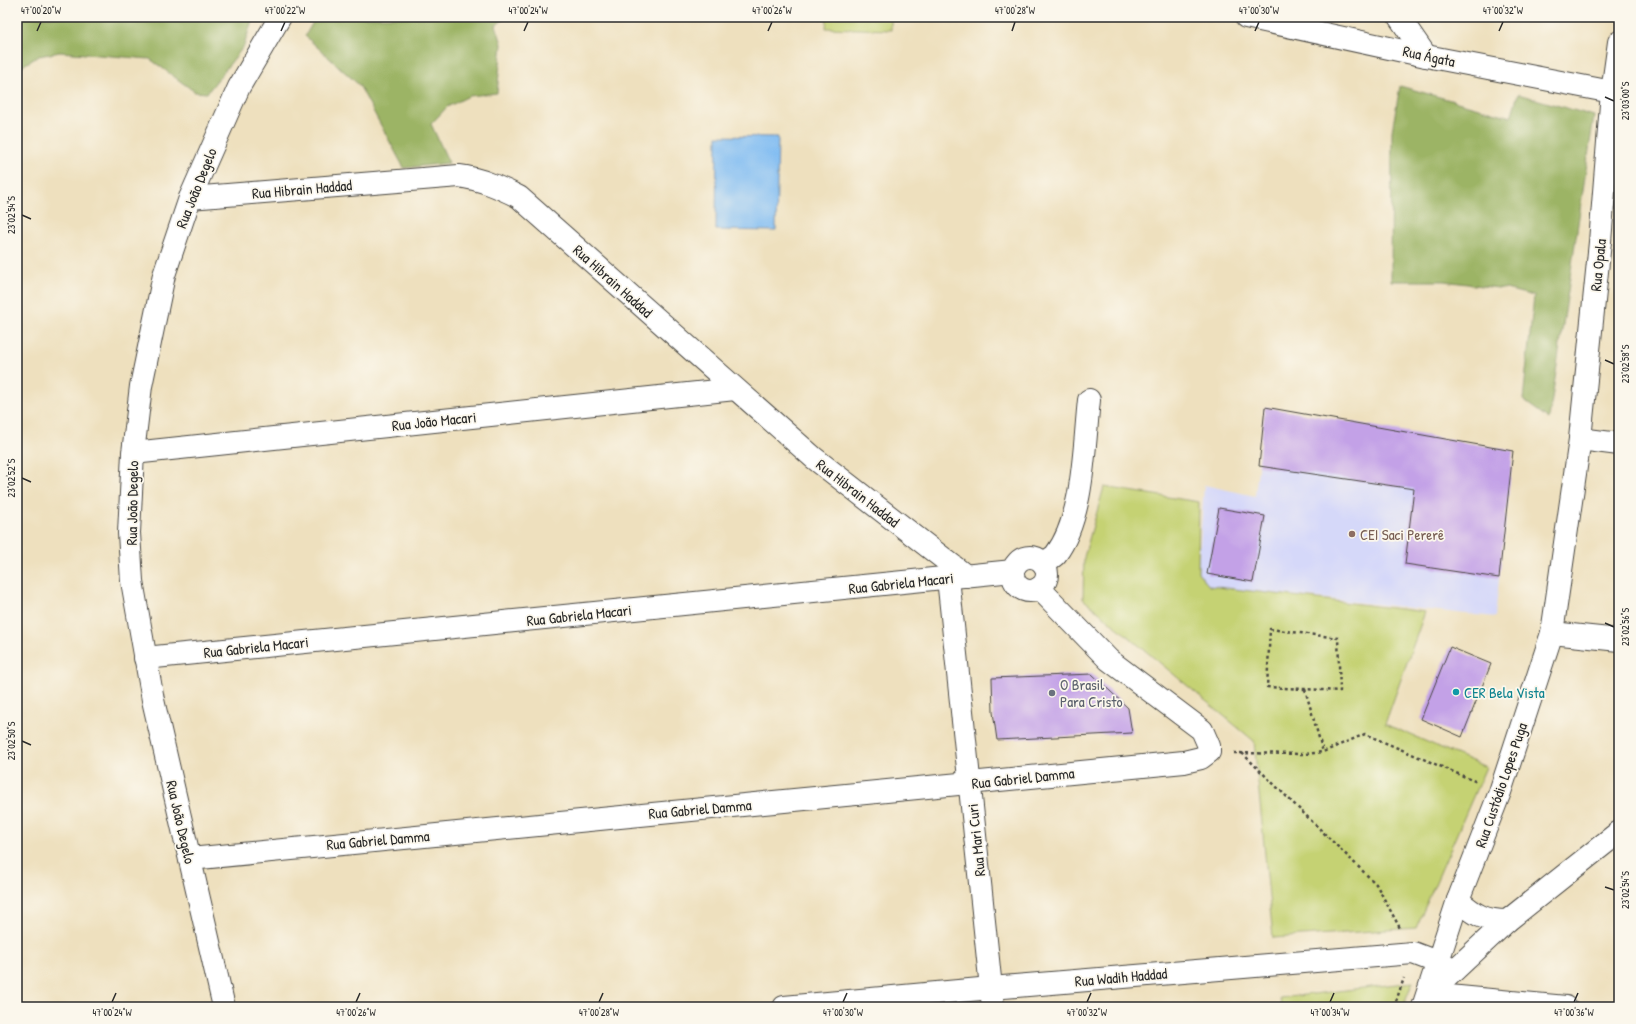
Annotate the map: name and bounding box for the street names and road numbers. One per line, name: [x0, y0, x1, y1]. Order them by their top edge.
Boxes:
street label: Rua Ágata: [1401, 40, 1457, 72]
street label: Rua João Degelo: [170, 145, 222, 231]
street label: Rua Hibrain Haddad: [251, 174, 353, 204]
street label: Rua Opala: [1585, 238, 1611, 292]
street label: Rua Hibrain Haddad: [569, 240, 657, 322]
street label: Rua João Macari: [391, 406, 477, 436]
street label: Rua Hibrain Haddad: [812, 454, 904, 532]
street label: Rua João Degelo: [121, 460, 143, 546]
street label: Rua Gabriela Macari: [847, 567, 955, 599]
street label: Rua Gabriela Macari: [525, 599, 633, 631]
street label: Rua Gabriela Macari: [202, 631, 310, 663]
street label: Rua Custódio Lopes Puga: [1470, 720, 1532, 850]
street label: Rua Gabriel Damma: [971, 762, 1076, 794]
street label: Rua João Degelo: [161, 778, 201, 866]
street label: Rua Gabriel Damma: [648, 794, 752, 824]
street label: Rua Mari Curi: [962, 803, 990, 877]
street label: Rua Gabriel Damma: [326, 825, 430, 855]
street label: Rua Wadih Haddad: [1074, 962, 1168, 991]

